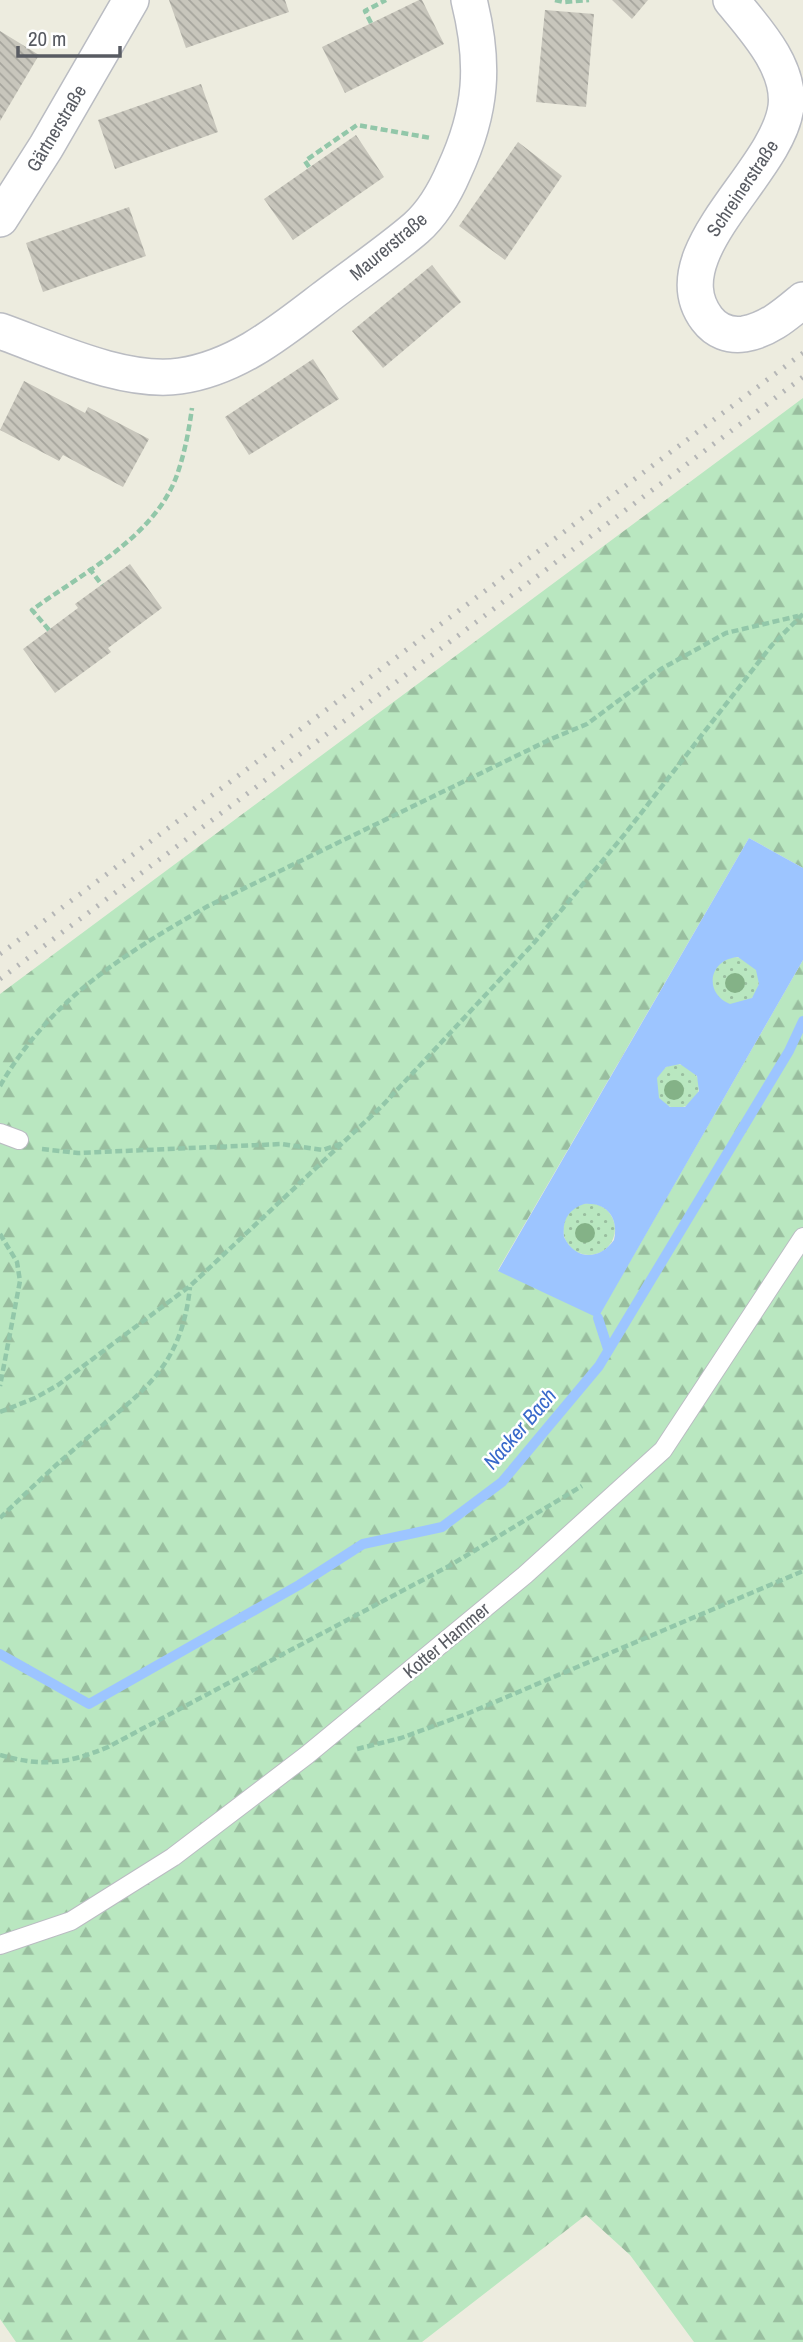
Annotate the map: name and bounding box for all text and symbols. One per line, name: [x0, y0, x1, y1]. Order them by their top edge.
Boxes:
scale bar: [18, 14, 119, 58]
text: 20 m: [28, 24, 66, 53]
street label: Gärtnerstraße: [20, 80, 92, 176]
street label: Schreinerstraße: [700, 134, 784, 242]
street label: Maurerstraße: [344, 206, 432, 286]
water label: Nacker Bach: [476, 1382, 563, 1475]
street label: Kotter Hammer: [397, 1596, 495, 1684]

